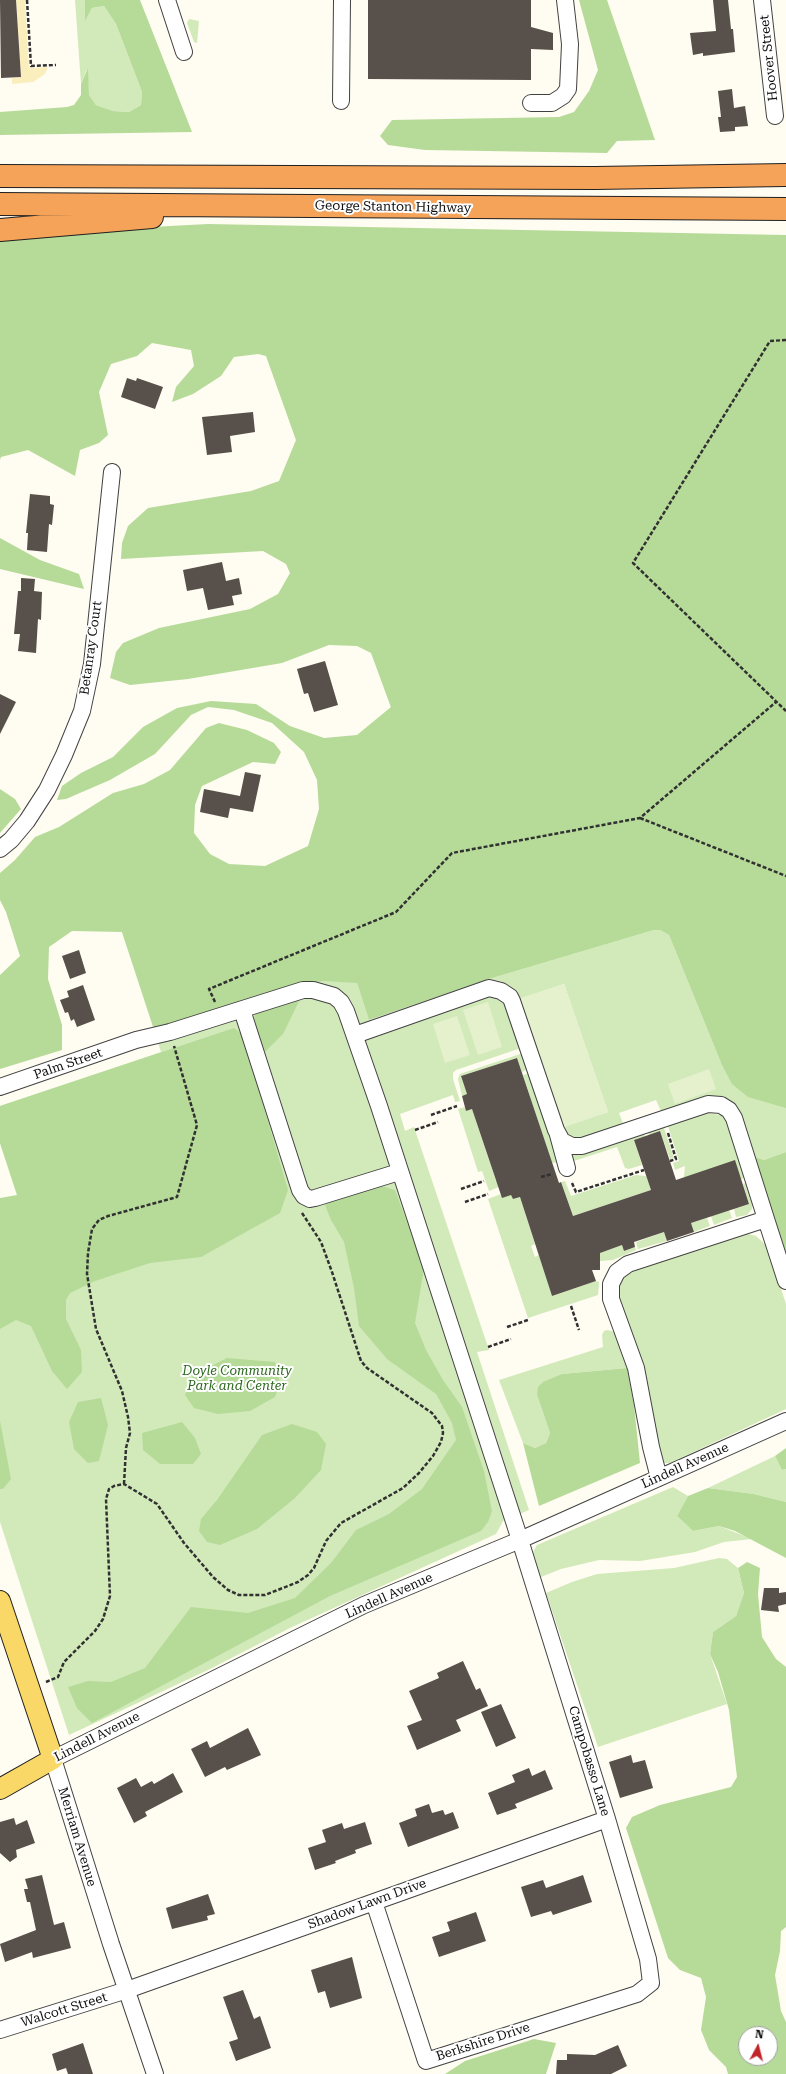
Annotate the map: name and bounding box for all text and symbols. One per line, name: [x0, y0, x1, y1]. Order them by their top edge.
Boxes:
street label: Hoover Street: [757, 14, 781, 102]
street label: George Stanton Highway: [315, 198, 471, 216]
street label: Betanray Court: [77, 600, 105, 696]
street label: Palm Street: [32, 1045, 104, 1083]
park label: Doyle Community Park and Center: [182, 1363, 292, 1394]
street label: Lindell Avenue: [639, 1440, 731, 1492]
street label: Lindell Avenue: [343, 1570, 435, 1622]
street label: Campobasso Lane: [565, 1704, 613, 1818]
street label: Lindell Avenue: [52, 1709, 142, 1765]
street label: Merriam Avenue: [54, 1785, 100, 1889]
street label: Shadow Lawn Drive: [306, 1875, 428, 1933]
street label: Walcott Street: [19, 1989, 109, 2031]
street label: Berkshire Drive: [434, 2019, 532, 2065]
north arrow: [738, 2026, 778, 2066]
text: N: [754, 2028, 764, 2042]

